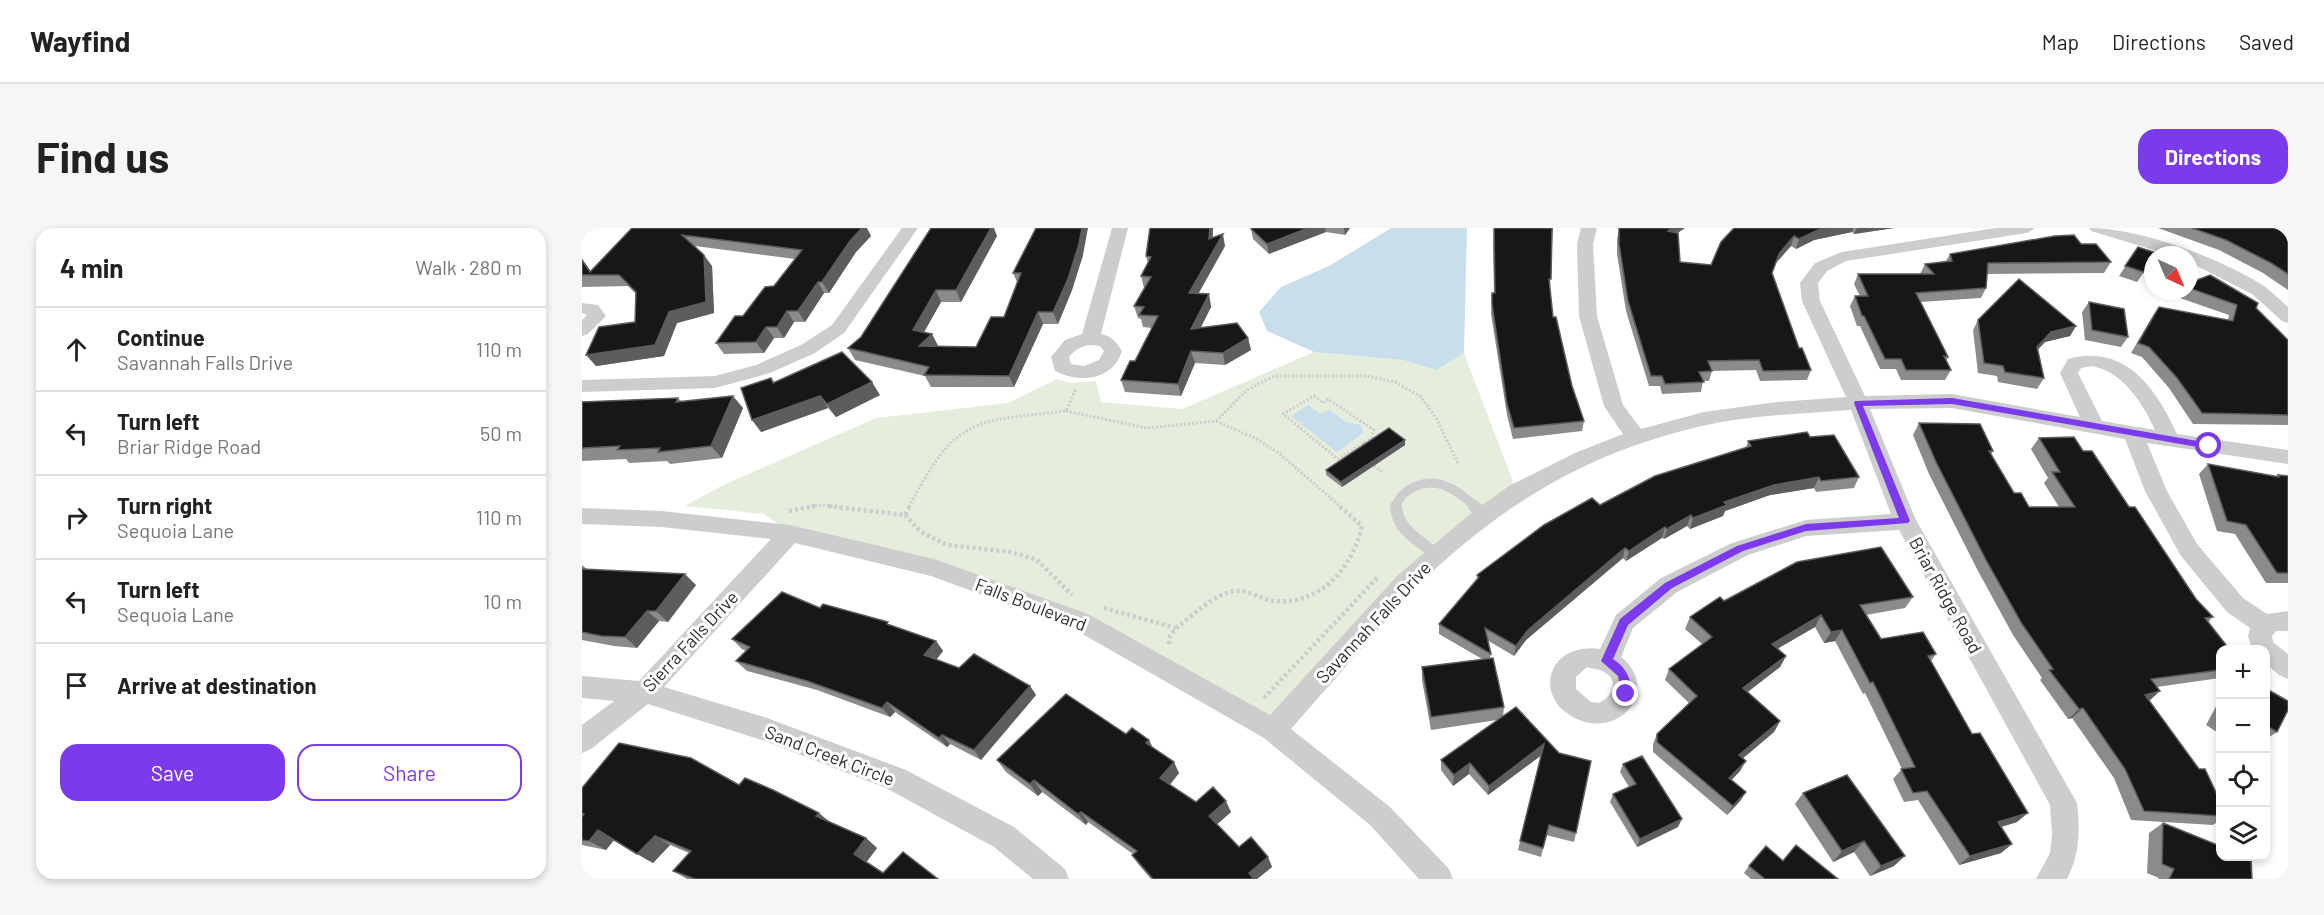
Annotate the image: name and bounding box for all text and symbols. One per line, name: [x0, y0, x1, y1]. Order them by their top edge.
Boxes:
text: Wayfind: [30, 24, 130, 58]
text: Map: [2042, 29, 2079, 54]
text: Directions: [2112, 29, 2206, 54]
text: Saved: [2239, 29, 2294, 54]
button: Directions: [2138, 129, 2288, 184]
text: Find us: [36, 131, 169, 181]
north arrow: [2144, 246, 2198, 300]
text: 4 min: [60, 252, 124, 283]
text: Walk · 280 m: [415, 255, 522, 279]
text: Continue: [117, 324, 205, 350]
icon: ahead: [60, 333, 93, 366]
text: 110 m: [476, 337, 522, 361]
text: Savannah Falls Drive: [117, 350, 293, 374]
text: Turn left: [117, 408, 200, 434]
icon: left: [60, 417, 93, 450]
text: 50 m: [480, 421, 522, 445]
route start: [2195, 432, 2221, 458]
text: Briar Ridge Road: [117, 434, 261, 458]
text: Turn right: [117, 492, 212, 518]
icon: right: [60, 501, 93, 534]
text: 110 m: [476, 505, 522, 529]
text: Sequoia Lane: [117, 518, 234, 542]
street label: Briar Ridge Road: [1905, 533, 1987, 657]
street label: Savannah Falls Drive: [1311, 557, 1435, 687]
street label: Falls Boulevard: [972, 573, 1090, 635]
text: Turn left: [117, 576, 200, 602]
icon: left: [60, 585, 93, 618]
street label: Sierra Falls Drive: [638, 586, 742, 696]
text: 10 m: [483, 589, 522, 613]
text: Sequoia Lane: [117, 602, 234, 626]
map controls: [2216, 645, 2270, 861]
button: +: [2216, 645, 2270, 699]
icon: arrive: [60, 669, 93, 702]
text: Arrive at destination: [117, 672, 316, 698]
route end: [1612, 680, 1638, 706]
button: −: [2216, 699, 2270, 753]
street label: Sand Creek Circle: [762, 720, 898, 790]
button: Save: [60, 744, 285, 801]
button: Share: [297, 744, 522, 801]
button: locate: [2216, 753, 2270, 807]
button: layers: [2216, 807, 2270, 861]

